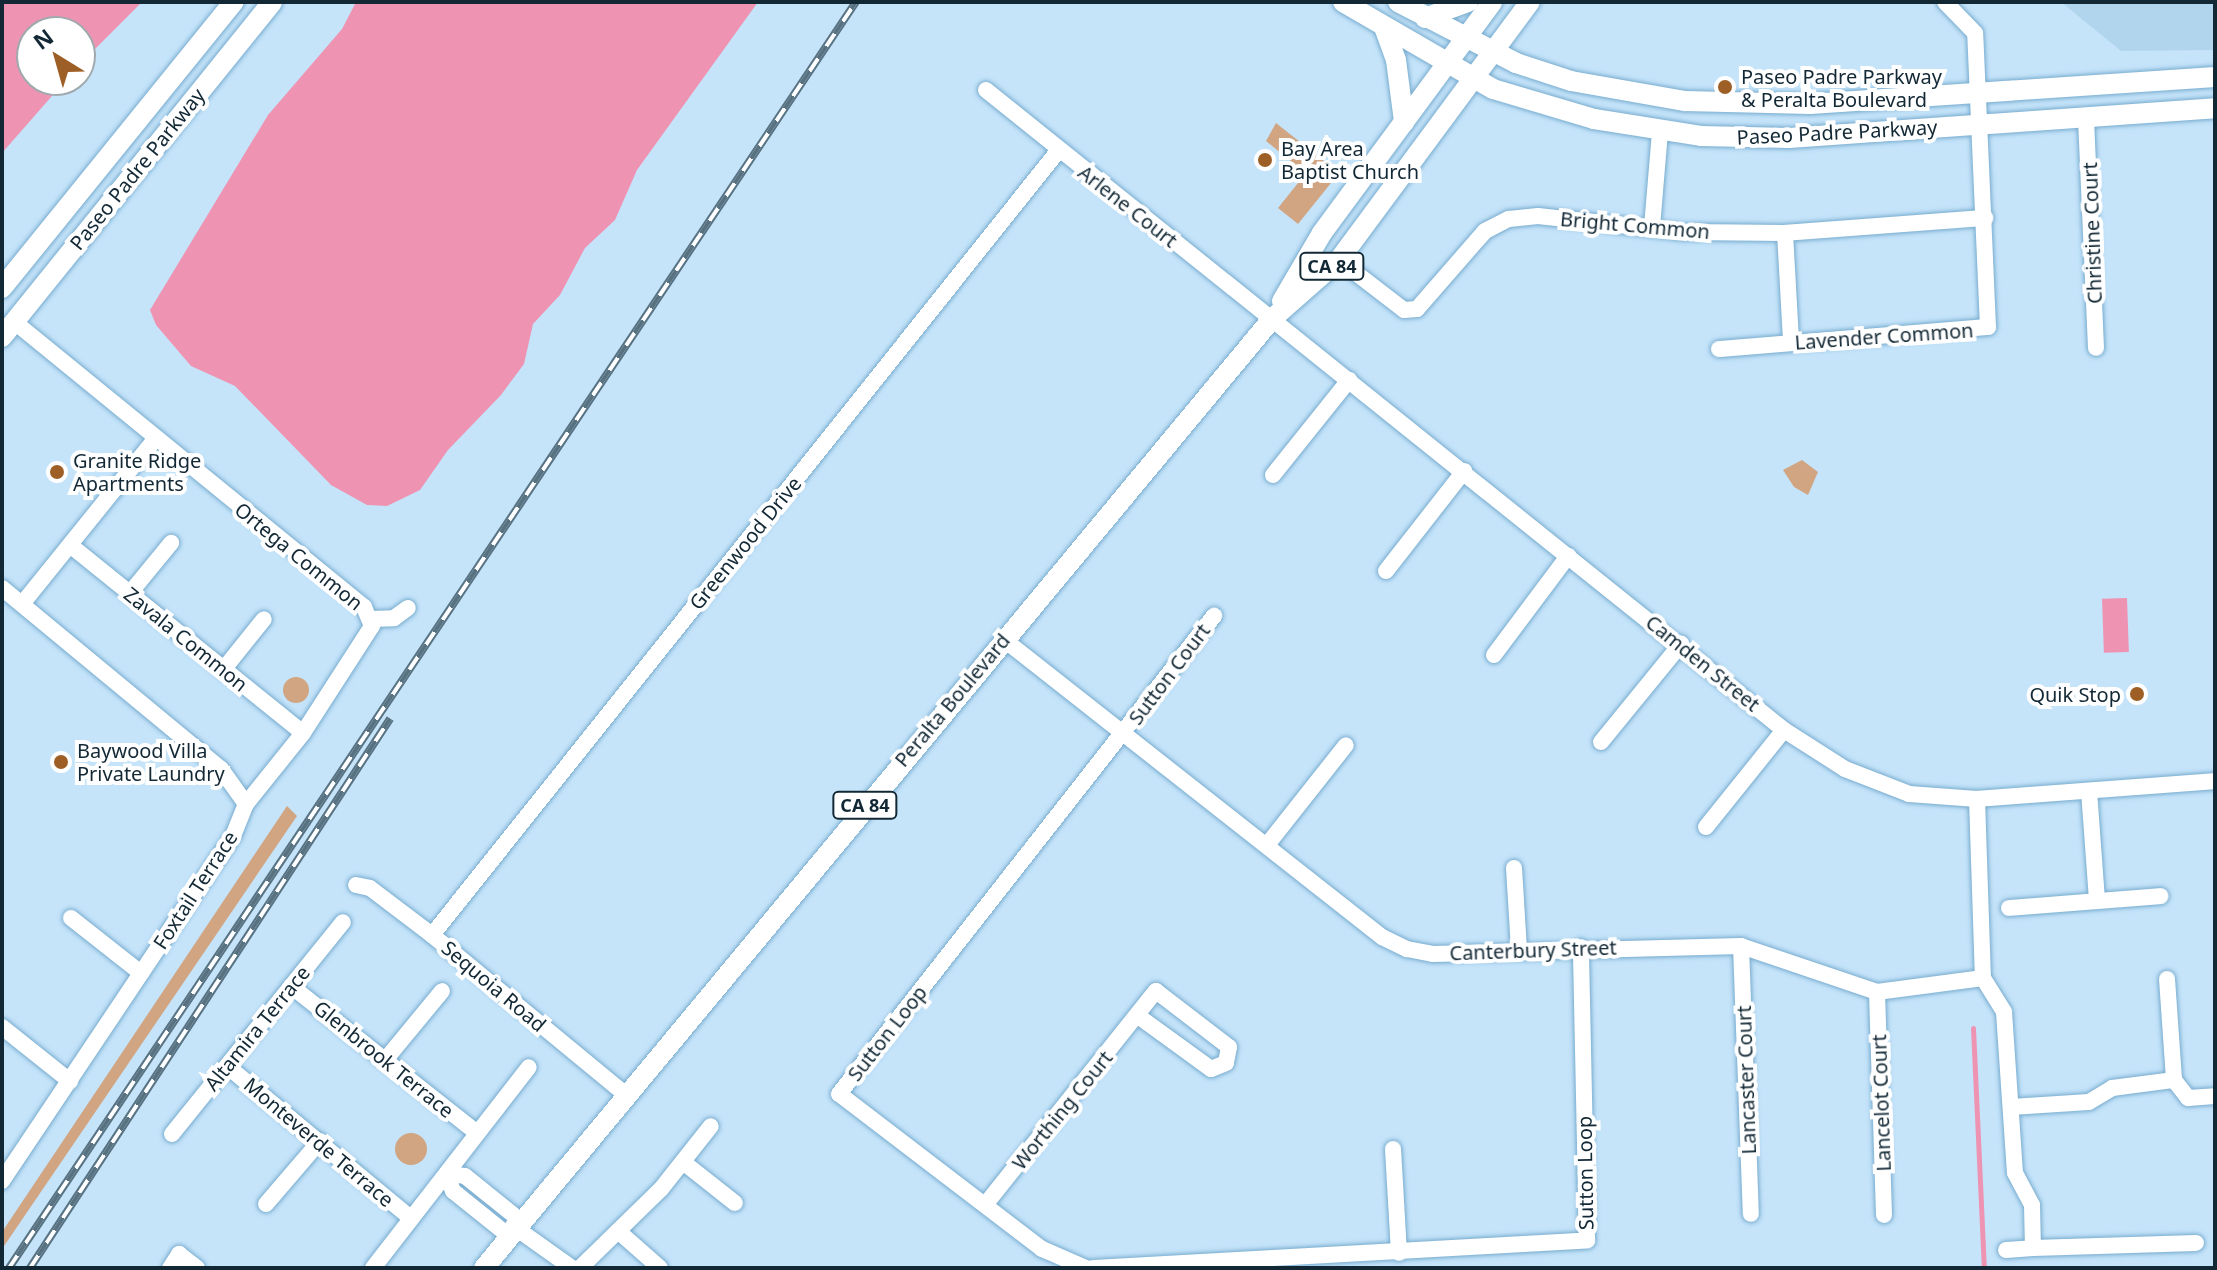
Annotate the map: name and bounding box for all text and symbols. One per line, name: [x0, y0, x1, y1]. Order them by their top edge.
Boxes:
north arrow: [16, 16, 96, 96]
text: N: [27, 21, 59, 56]
place label: Paseo Padre Parkway & Peralta Boulevard: [1741, 64, 1942, 111]
marker: Paseo Padre Parkway & Peralta Boulevard: [1716, 78, 1734, 96]
street label: Paseo Padre Parkway: [64, 83, 210, 255]
street label: Paseo Padre Parkway: [1736, 115, 1938, 149]
place label: Bay Area Baptist Church: [1281, 136, 1419, 183]
marker: Bay Area Baptist Church: [1256, 151, 1274, 169]
street label: Arlene Court: [1074, 160, 1182, 252]
street label: Christine Court: [2078, 162, 2106, 304]
street label: Bright Common: [1559, 207, 1711, 243]
road number: CA 84: [1298, 252, 1366, 280]
street label: Lavender Common: [1794, 318, 1974, 354]
place label: Granite Ridge Apartments: [73, 448, 201, 495]
marker: Granite Ridge Apartments: [48, 463, 66, 481]
street label: Greenwood Drive: [684, 472, 806, 614]
street label: Ortega Common: [230, 497, 368, 615]
street label: Zavala Common: [119, 582, 253, 696]
street label: Camden Street: [1641, 610, 1765, 716]
street label: Sutton Court: [1123, 619, 1215, 729]
street label: Peralta Boulevard: [889, 629, 1015, 771]
place label: Quik Stop: [2029, 682, 2121, 706]
marker: Quik Stop: [2128, 685, 2146, 703]
place label: Baywood Villa Private Laundry: [77, 738, 225, 785]
marker: Baywood Villa Private Laundry: [52, 753, 70, 771]
road number: CA 84: [831, 791, 899, 819]
street label: Foxtail Terrace: [148, 827, 242, 953]
street label: Sequoia Road: [437, 935, 551, 1037]
street label: Canterbury Street: [1449, 935, 1617, 965]
street label: Altamira Terrace: [199, 961, 315, 1095]
street label: Sutton Loop: [842, 981, 932, 1085]
street label: Glenbrook Terrace: [309, 995, 459, 1123]
street label: Lancaster Court: [1731, 1005, 1761, 1155]
street label: Lancelot Court: [1867, 1034, 1895, 1172]
street label: Worthing Court: [1007, 1046, 1117, 1174]
street label: Monteverde Terrace: [239, 1072, 399, 1212]
street label: Sutton Loop: [1572, 1116, 1598, 1230]

